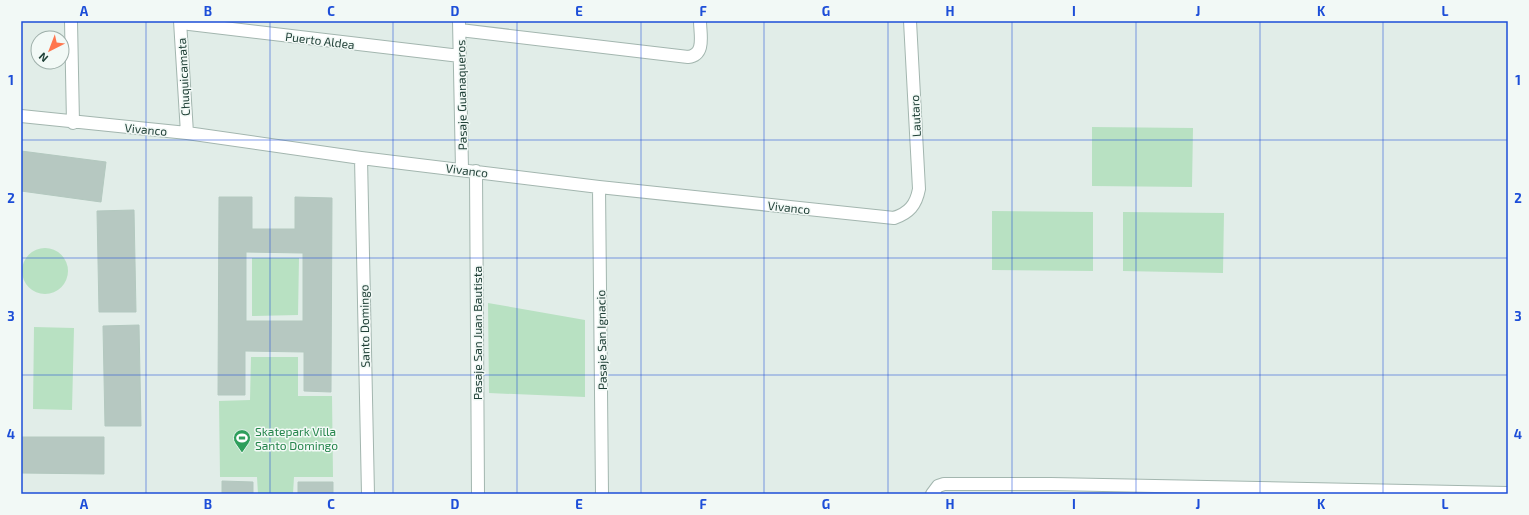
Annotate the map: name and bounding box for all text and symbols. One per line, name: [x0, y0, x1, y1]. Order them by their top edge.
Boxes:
text: A: [80, 3, 89, 19]
text: B: [204, 3, 212, 19]
text: C: [327, 3, 335, 19]
text: D: [451, 3, 460, 19]
text: E: [575, 3, 583, 19]
text: F: [699, 3, 707, 19]
text: G: [822, 3, 830, 19]
text: H: [946, 3, 955, 19]
text: I: [1072, 3, 1076, 19]
text: J: [1196, 3, 1200, 19]
text: K: [1317, 3, 1326, 19]
text: L: [1442, 3, 1449, 19]
street label: Puerto Aldea: [284, 29, 356, 51]
north arrow: [30, 30, 70, 70]
street label: Chuquicamata: [174, 38, 192, 116]
street label: Pasaje Guanaqueros: [453, 40, 470, 150]
text: N: [36, 50, 50, 65]
text: 1: [8, 72, 14, 88]
text: 1: [1515, 72, 1521, 88]
street label: Lautaro: [907, 94, 923, 137]
street label: Vivanco: [124, 120, 168, 138]
street label: Vivanco: [445, 160, 489, 180]
text: 2: [7, 190, 15, 206]
text: 2: [1514, 190, 1522, 206]
street label: Vivanco: [767, 198, 811, 216]
street label: Pasaje San Juan Bautista: [470, 266, 485, 400]
street label: Santo Domingo: [356, 284, 372, 368]
street label: Pasaje San Ignacio: [593, 289, 610, 390]
text: 3: [7, 308, 15, 324]
text: 3: [1514, 308, 1522, 324]
place label: Skatepark Villa Santo Domingo: [255, 424, 338, 452]
text: 4: [7, 426, 15, 442]
text: 4: [1514, 426, 1522, 442]
sports icon: Skatepark Villa Santo Domingo: [232, 428, 252, 453]
text: A: [80, 496, 89, 512]
text: B: [204, 496, 212, 512]
text: C: [327, 496, 335, 512]
text: D: [451, 496, 460, 512]
text: E: [575, 496, 583, 512]
text: F: [699, 496, 707, 512]
text: G: [822, 496, 830, 512]
text: H: [946, 496, 955, 512]
text: I: [1072, 496, 1076, 512]
text: J: [1196, 496, 1200, 512]
text: K: [1317, 496, 1326, 512]
text: L: [1442, 496, 1449, 512]

